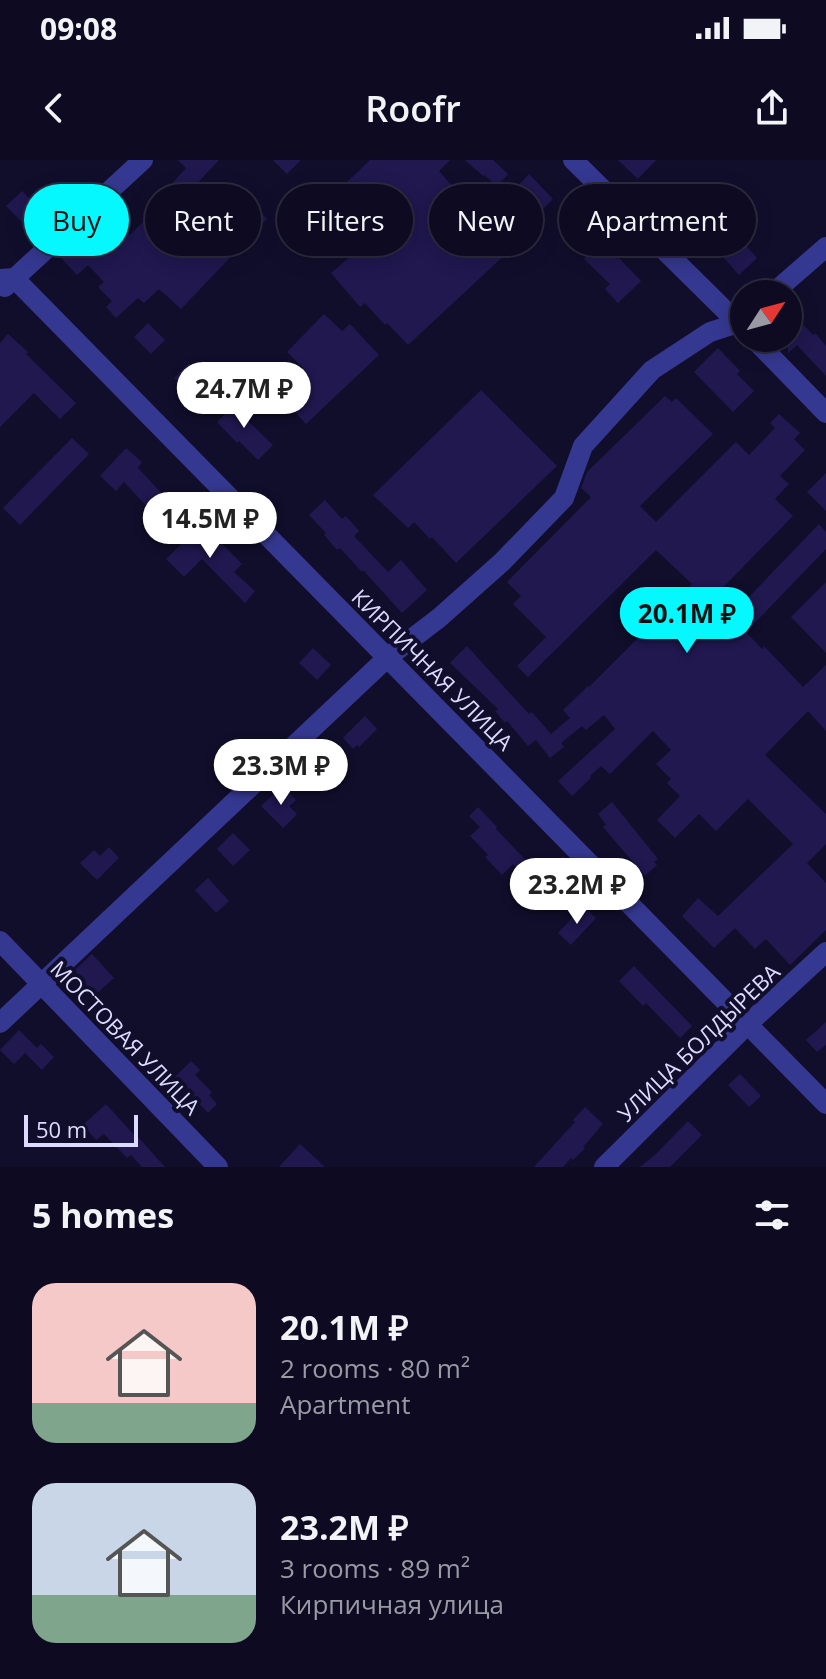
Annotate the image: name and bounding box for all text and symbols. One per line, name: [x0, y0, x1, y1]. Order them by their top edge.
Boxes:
text: 09:08: [40, 8, 117, 49]
text: Roofr: [365, 84, 461, 133]
icon: back: [32, 86, 76, 130]
icon: share: [750, 86, 794, 130]
chip: Buy: [24, 184, 129, 256]
chip: Rent: [145, 184, 261, 256]
chip: Filters: [277, 184, 413, 256]
chip: New: [429, 184, 543, 256]
chip: Apartment: [559, 184, 756, 256]
north arrow: [730, 280, 802, 352]
map controls: [730, 280, 802, 352]
pin: 24.7M ₽: [170, 362, 318, 430]
text: 24.7M ₽: [195, 370, 293, 406]
pin: 14.5M ₽: [136, 492, 284, 560]
text: 14.5M ₽: [161, 500, 259, 536]
street label: КИРПИЧНАЯ УЛИЦА: [346, 582, 520, 756]
pin: 20.1M ₽: [613, 587, 761, 655]
text: 20.1M ₽: [638, 595, 736, 631]
pin: 23.3M ₽: [207, 739, 355, 807]
text: 23.3M ₽: [232, 747, 330, 783]
pin: 23.2M ₽: [503, 858, 651, 926]
text: 23.2M ₽: [528, 866, 626, 902]
street label: МОСТОВАЯ УЛИЦА: [44, 953, 208, 1121]
street label: УЛИЦА БОЛДЫРЕВА: [610, 956, 786, 1127]
scale bar: [24, 1111, 138, 1147]
text: 50 m: [36, 1114, 87, 1144]
text: 5 homes: [32, 1192, 174, 1238]
icon: filters: [750, 1193, 794, 1237]
text: 20.1M ₽: [280, 1304, 409, 1350]
icon: home: [96, 1315, 192, 1411]
text: 2 rooms · 80 m²: [280, 1350, 470, 1386]
text: Apartment: [280, 1386, 411, 1422]
text: 23.2M ₽: [280, 1504, 409, 1550]
icon: home: [96, 1515, 192, 1611]
text: 3 rooms · 89 m²: [280, 1550, 470, 1586]
text: Кирпичная улица: [280, 1586, 504, 1622]

